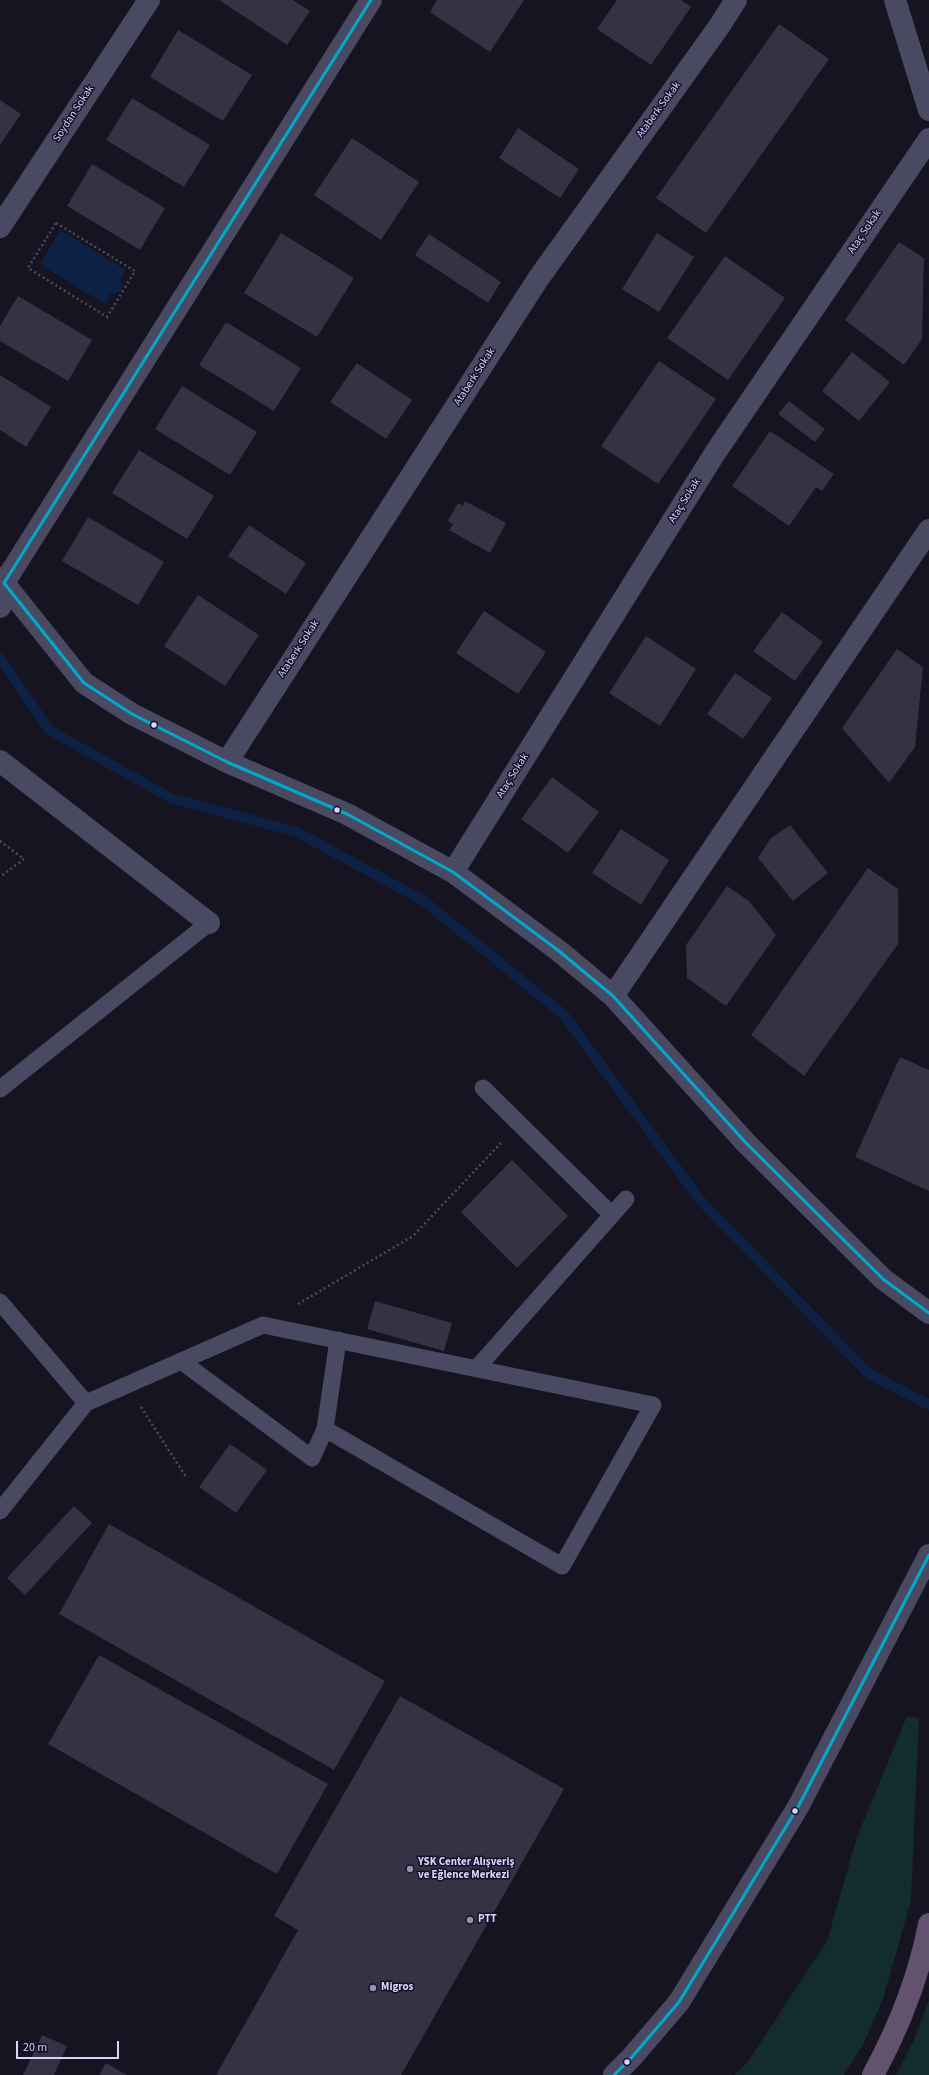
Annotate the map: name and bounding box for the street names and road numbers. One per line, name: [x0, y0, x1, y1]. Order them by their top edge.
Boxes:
street label: Ataberk Sokak: [634, 79, 684, 141]
street label: Soydan Sokak: [51, 83, 97, 145]
street label: Ataç Sokak: [845, 207, 885, 257]
street label: Ataberk Sokak: [451, 346, 499, 408]
street label: Ataç Sokak: [666, 476, 704, 526]
street label: Ataberk Sokak: [275, 618, 323, 680]
street label: Ataç Sokak: [494, 751, 532, 801]

